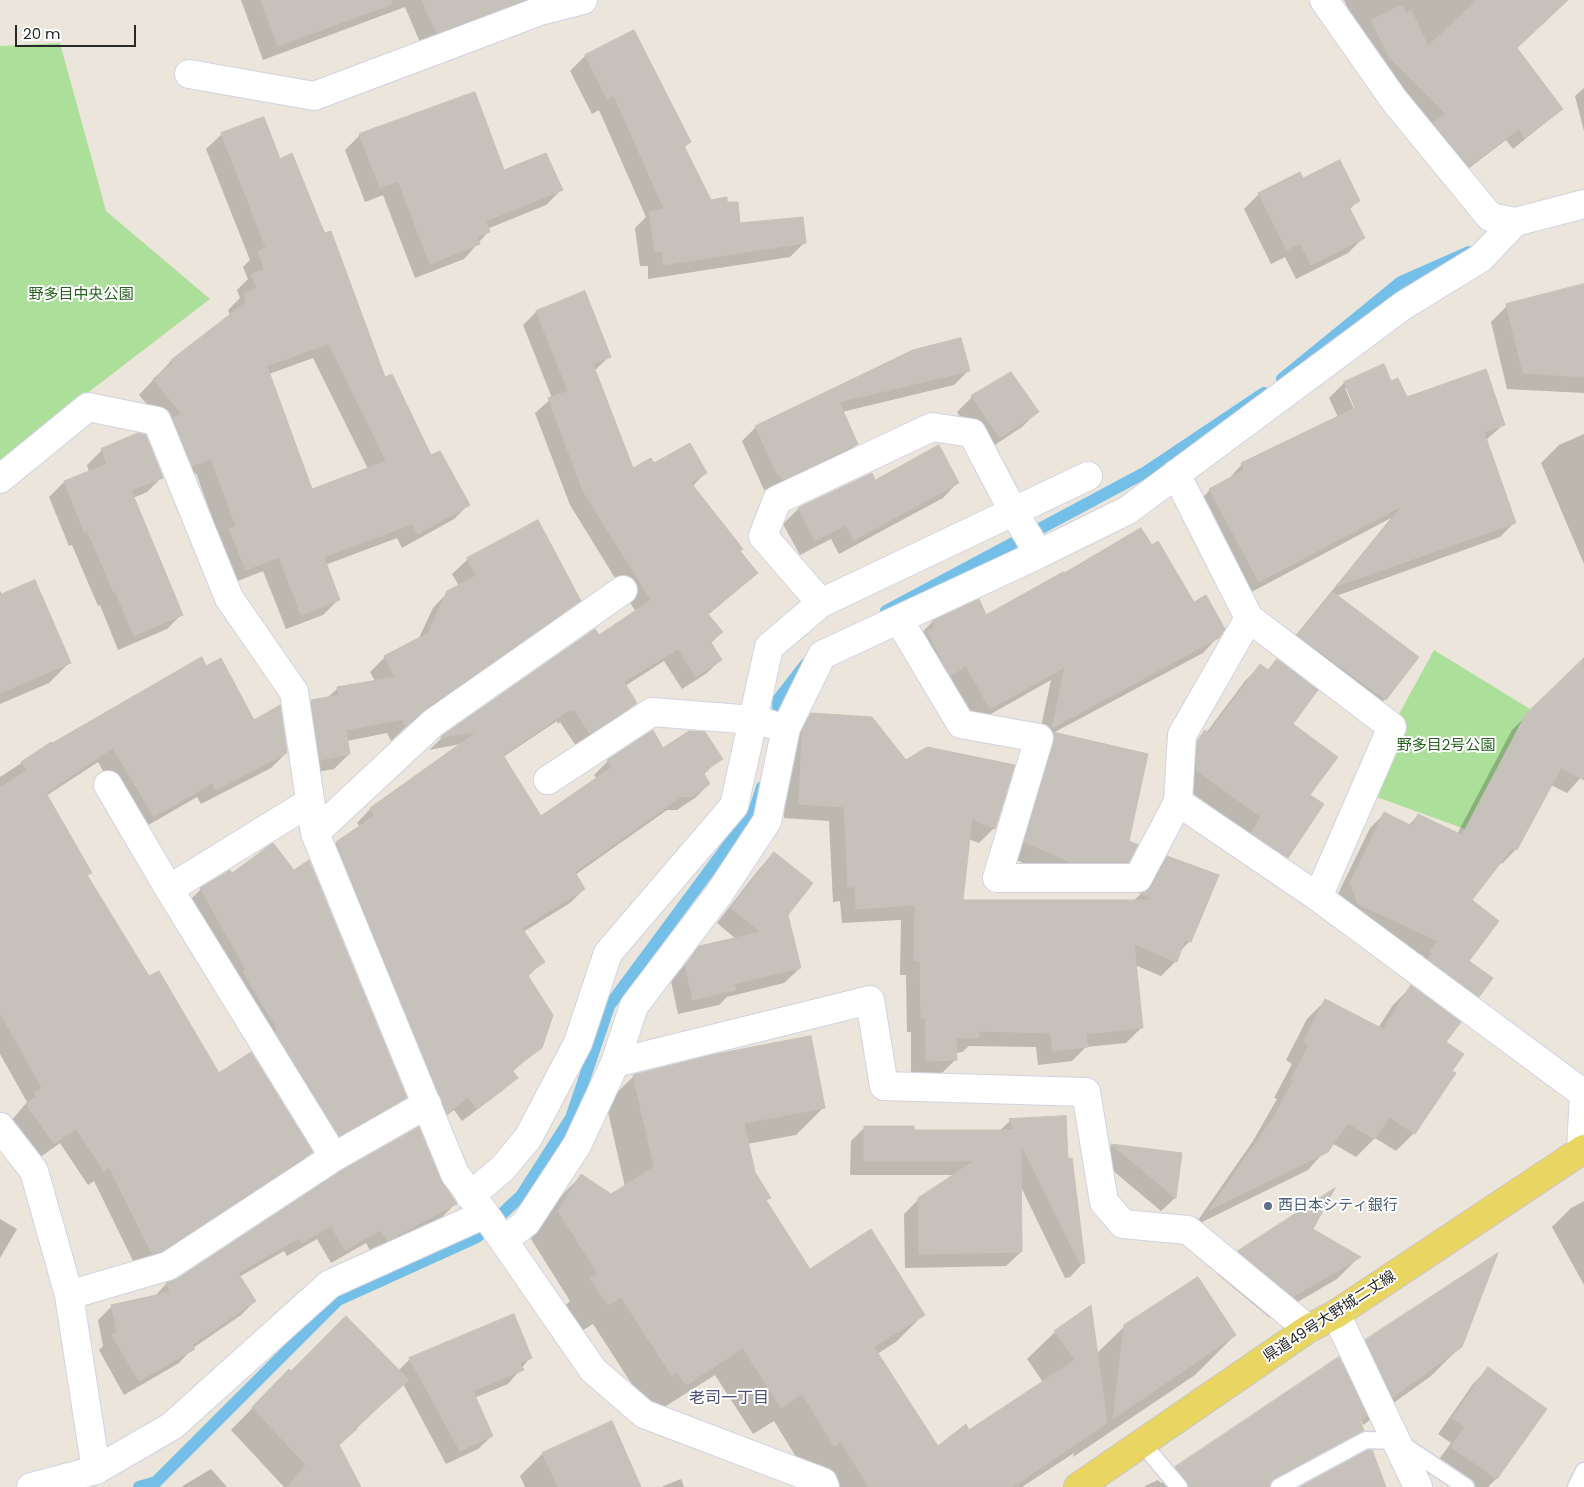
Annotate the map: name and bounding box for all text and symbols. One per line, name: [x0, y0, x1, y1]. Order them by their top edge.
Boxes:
scale bar: [18, 15, 139, 47]
text: 20 m: [23, 23, 61, 44]
park label: 野多目中央公園: [29, 286, 133, 304]
park label: 野多目2号公園: [1397, 737, 1495, 755]
place label: 西日本シティ銀行: [1278, 1197, 1398, 1215]
marker: 西日本シティ銀行: [1262, 1200, 1274, 1212]
street label: 県道49号大野城二丈線: [1261, 1268, 1399, 1366]
district label: 老司一丁目: [689, 1389, 769, 1409]

